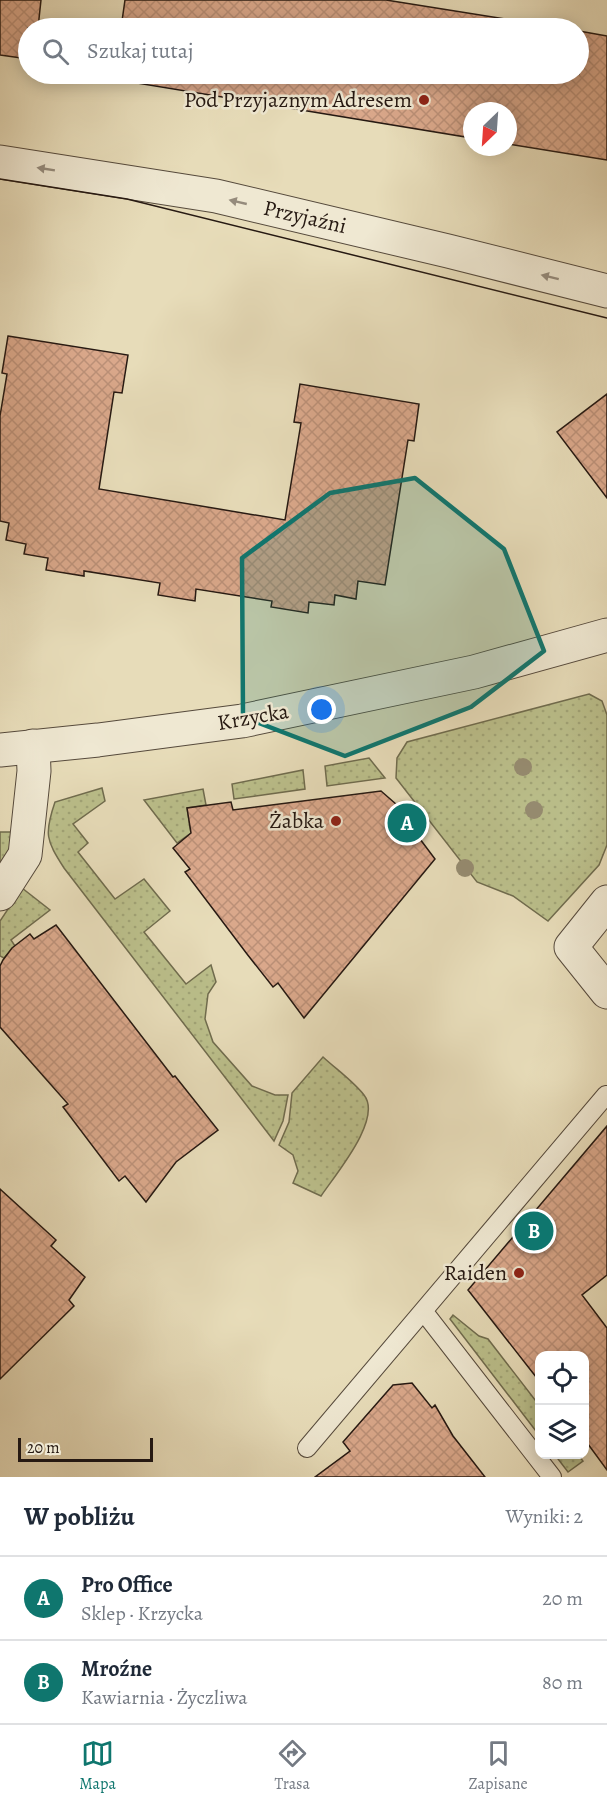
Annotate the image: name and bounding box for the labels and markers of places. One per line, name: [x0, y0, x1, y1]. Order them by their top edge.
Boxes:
place label: Pod Przyjaznym Adresem: [184, 85, 412, 115]
marker: Pod Przyjaznym Adresem: [417, 93, 431, 107]
pin: A: [388, 800, 426, 846]
place label: Żabka: [269, 806, 325, 836]
marker: Żabka: [329, 814, 343, 828]
pin: B: [514, 1208, 554, 1254]
place label: Raiden: [444, 1258, 507, 1288]
marker: Raiden: [512, 1266, 526, 1280]

